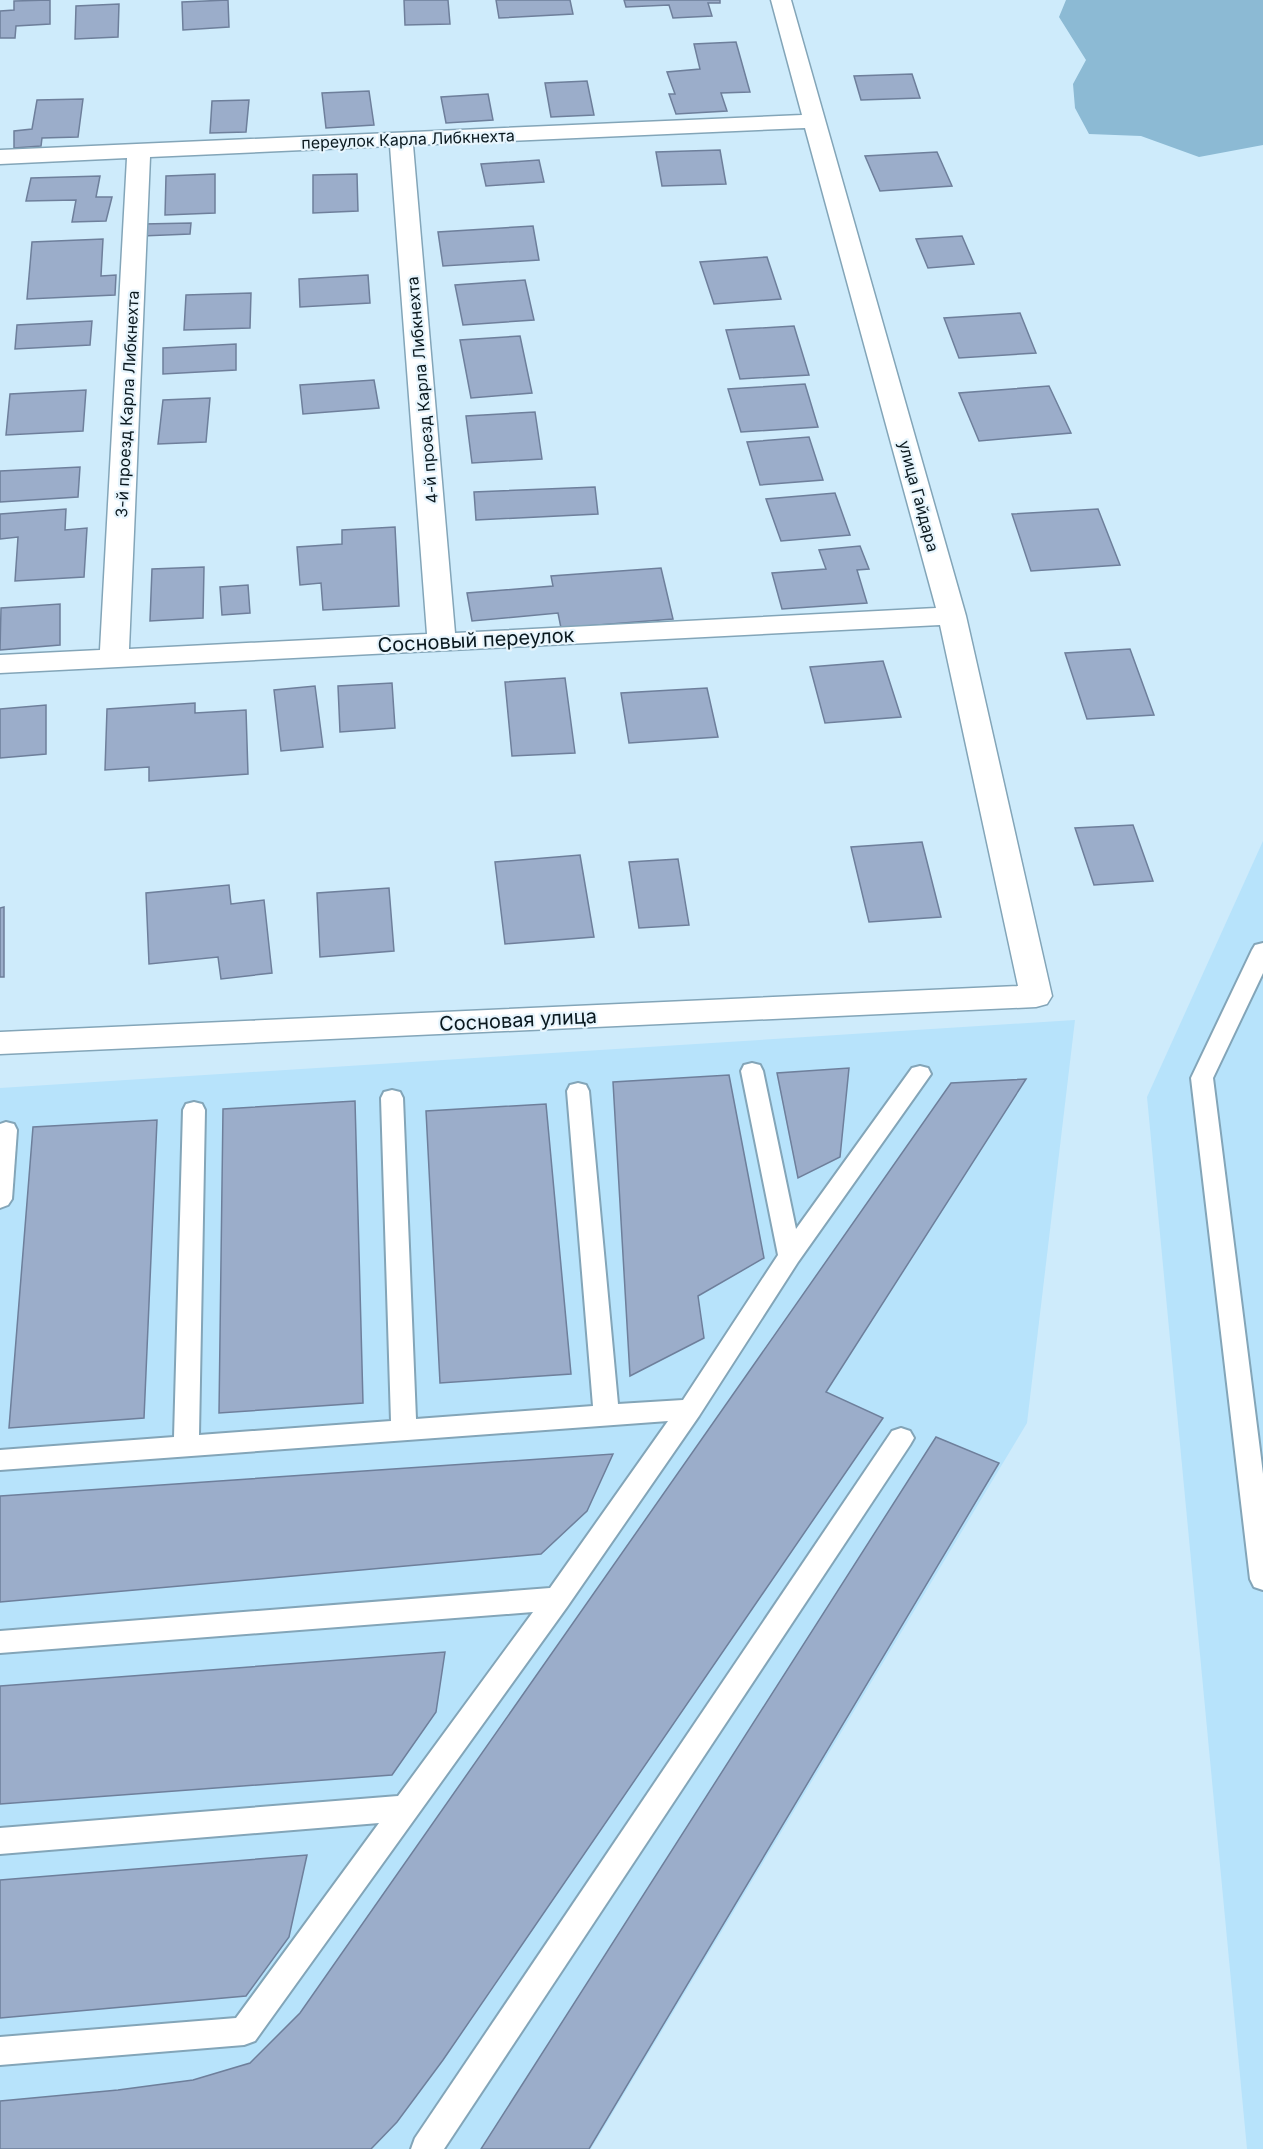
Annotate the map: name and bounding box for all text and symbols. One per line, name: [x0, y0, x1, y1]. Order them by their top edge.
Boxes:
street label: переулок Карла Либкнехта: [301, 125, 515, 153]
street label: 4-й проезд Карла Либкнехта: [402, 276, 442, 504]
street label: 3-й проезд Карла Либкнехта: [111, 290, 143, 518]
street label: улица Гайдара: [895, 438, 943, 554]
street label: Сосновый переулок: [377, 623, 575, 657]
street label: Сосновая улица: [439, 1004, 597, 1036]

